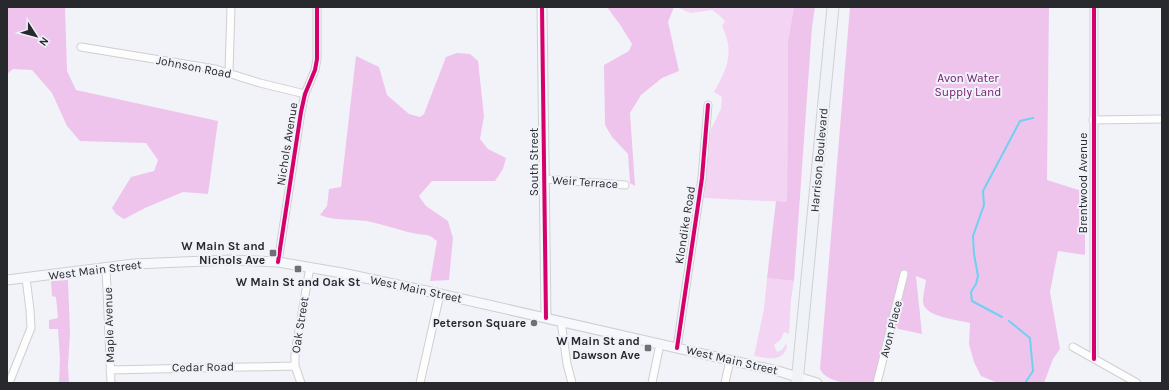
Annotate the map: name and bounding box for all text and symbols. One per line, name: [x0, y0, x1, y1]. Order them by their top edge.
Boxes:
north arrow: [16, 16, 56, 56]
text: N: [36, 35, 51, 49]
street label: Johnson Road: [155, 53, 233, 81]
park label: Avon Water Supply Land: [935, 71, 1001, 99]
street label: Nichols Avenue: [274, 102, 300, 186]
street label: Harrison Boulevard: [807, 107, 831, 213]
street label: South Street: [527, 127, 541, 196]
street label: Brentwood Avenue: [1076, 133, 1090, 233]
street label: Weir Terrace: [551, 173, 619, 191]
street label: Klondike Road: [672, 185, 698, 265]
place label: W Main St and Nichols Ave: [181, 239, 265, 267]
marker: W Main St and Nichols Ave: [268, 248, 278, 258]
street label: West Main Street: [48, 257, 143, 283]
marker: W Main St and Oak St: [293, 264, 303, 274]
street label: West Main Street: [369, 272, 464, 306]
place label: W Main St and Oak St: [236, 275, 360, 289]
street label: Maple Avenue: [101, 287, 117, 363]
street label: Oak Street: [289, 295, 311, 354]
street label: Avon Place: [877, 299, 905, 359]
place label: Peterson Square: [433, 316, 526, 330]
marker: Peterson Square: [529, 318, 539, 328]
place label: W Main St and Dawson Ave: [556, 334, 640, 362]
marker: W Main St and Dawson Ave: [643, 343, 653, 353]
street label: West Main Street: [685, 343, 780, 377]
street label: Cedar Road: [172, 359, 234, 375]

